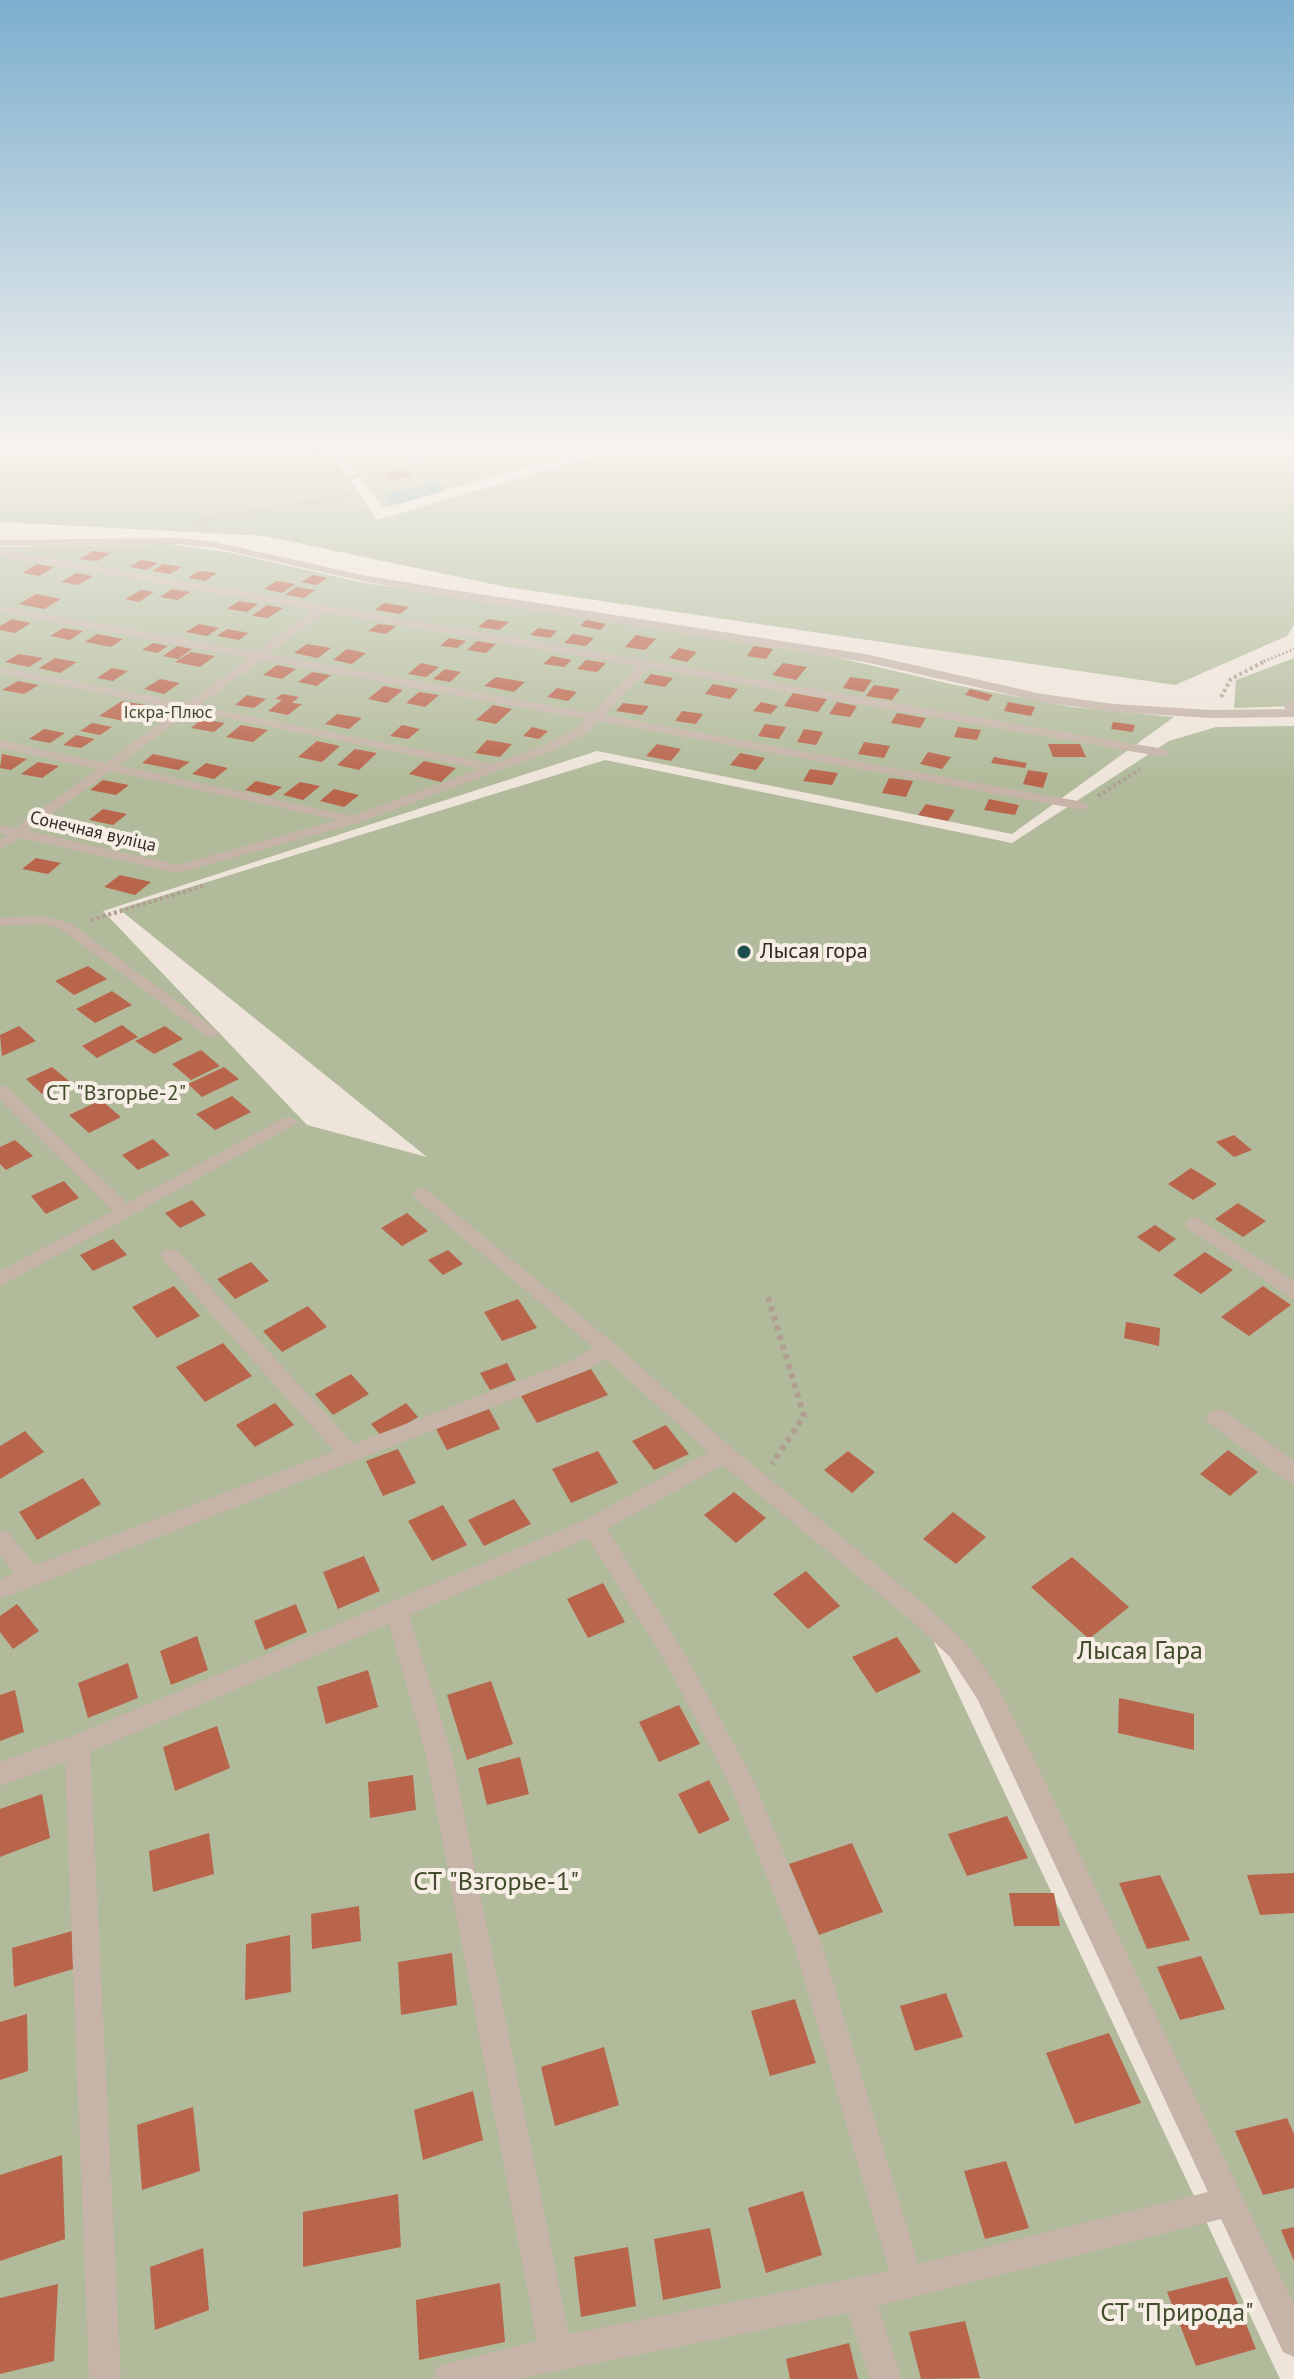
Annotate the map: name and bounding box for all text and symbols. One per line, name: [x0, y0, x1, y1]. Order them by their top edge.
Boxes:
park label: Іскра-Плюс: [123, 702, 213, 724]
street label: Сонечная вуліца: [28, 807, 158, 857]
place label: Лысая гора: [760, 939, 868, 965]
marker: Лысая гора: [735, 943, 753, 961]
park label: СТ "Взгорье-2": [46, 1081, 186, 1107]
park label: Лысая Гара: [1077, 1636, 1203, 1668]
park label: СТ "Взгорье-1": [413, 1867, 579, 1899]
park label: СТ "Природа": [1100, 2298, 1254, 2330]

